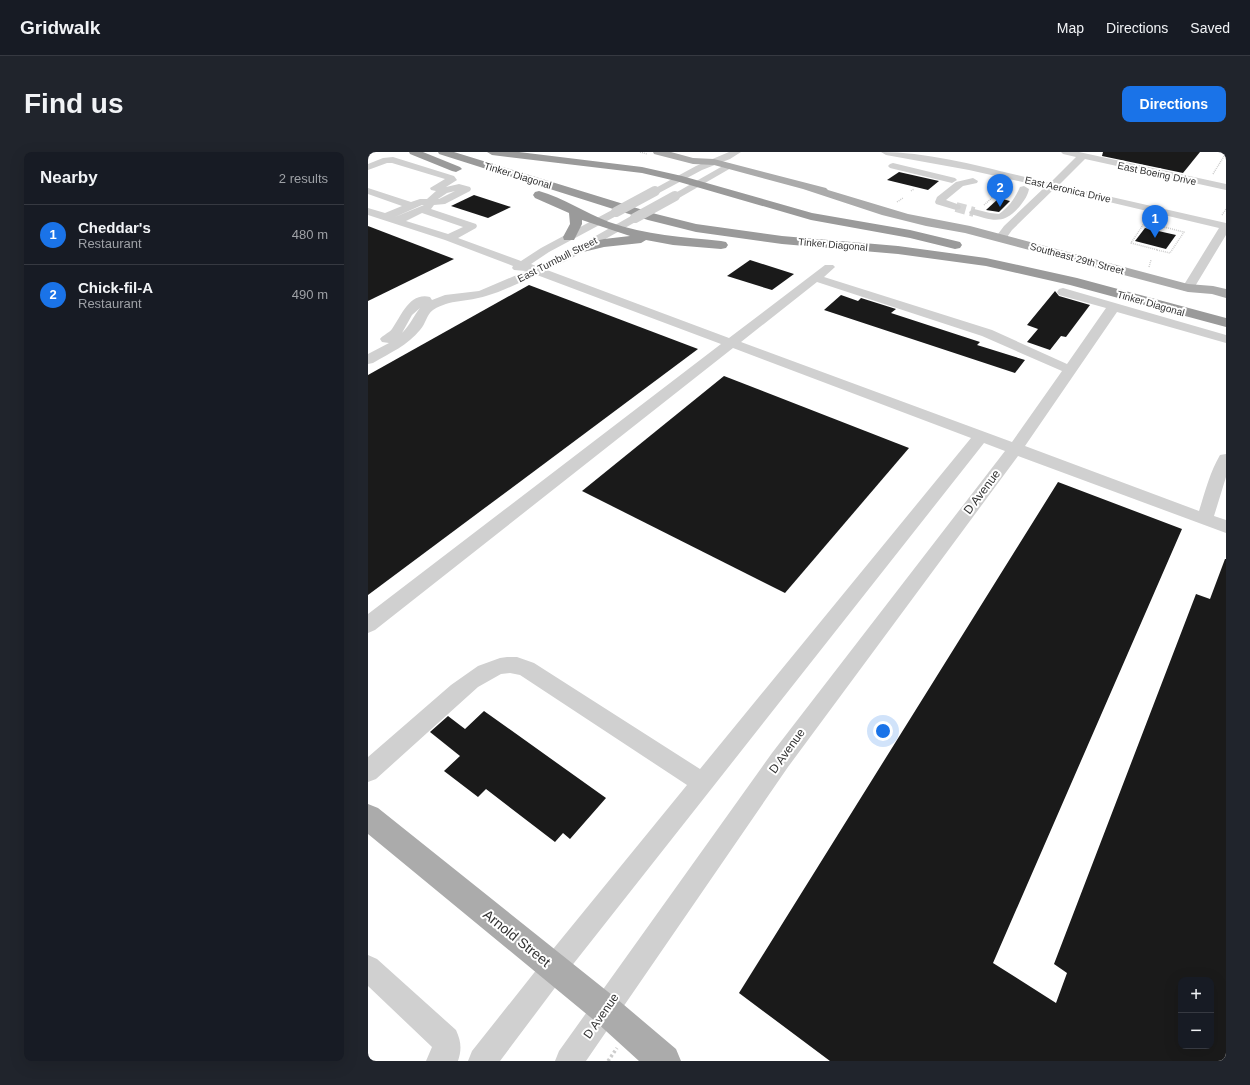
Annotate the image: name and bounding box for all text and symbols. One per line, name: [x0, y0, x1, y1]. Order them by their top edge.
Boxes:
text: Gridwalk: [20, 17, 100, 38]
text: Map: [1057, 20, 1084, 36]
text: Directions: [1106, 20, 1168, 36]
text: Saved: [1190, 20, 1230, 36]
button: Directions: [1122, 86, 1226, 122]
text: Find us: [24, 88, 124, 119]
street label: Tinker Diagonal: [483, 160, 553, 191]
street label: East Boeing Drive: [1117, 160, 1198, 187]
text: Nearby: [40, 168, 98, 187]
text: 2 results: [279, 171, 328, 186]
pin: 2: [987, 174, 1013, 207]
street label: East Aeronica Drive: [1024, 174, 1112, 205]
pin: 1: [1142, 205, 1168, 238]
text: Cheddar's: [78, 219, 151, 236]
text: 1: [49, 227, 57, 242]
text: 480 m: [292, 227, 328, 242]
street label: East Turnbull Street: [516, 235, 599, 284]
text: Restaurant: [78, 236, 142, 251]
street label: Tinker Diagonal: [798, 236, 868, 253]
street label: Southeast 29th Street: [1029, 241, 1125, 276]
text: Chick-fil-A: [78, 279, 153, 296]
text: 2: [49, 287, 57, 302]
text: 490 m: [292, 287, 328, 302]
street label: Tinker Diagonal: [1116, 289, 1186, 318]
text: Restaurant: [78, 296, 142, 311]
street label: D Avenue: [961, 467, 1003, 517]
your location: [873, 721, 893, 741]
street label: D Avenue: [766, 726, 808, 776]
street label: Arnold Street: [480, 906, 554, 970]
map controls: [1178, 977, 1214, 1049]
button: +: [1178, 977, 1214, 1013]
street label: D Avenue: [580, 990, 622, 1041]
button: −: [1178, 1013, 1214, 1049]

